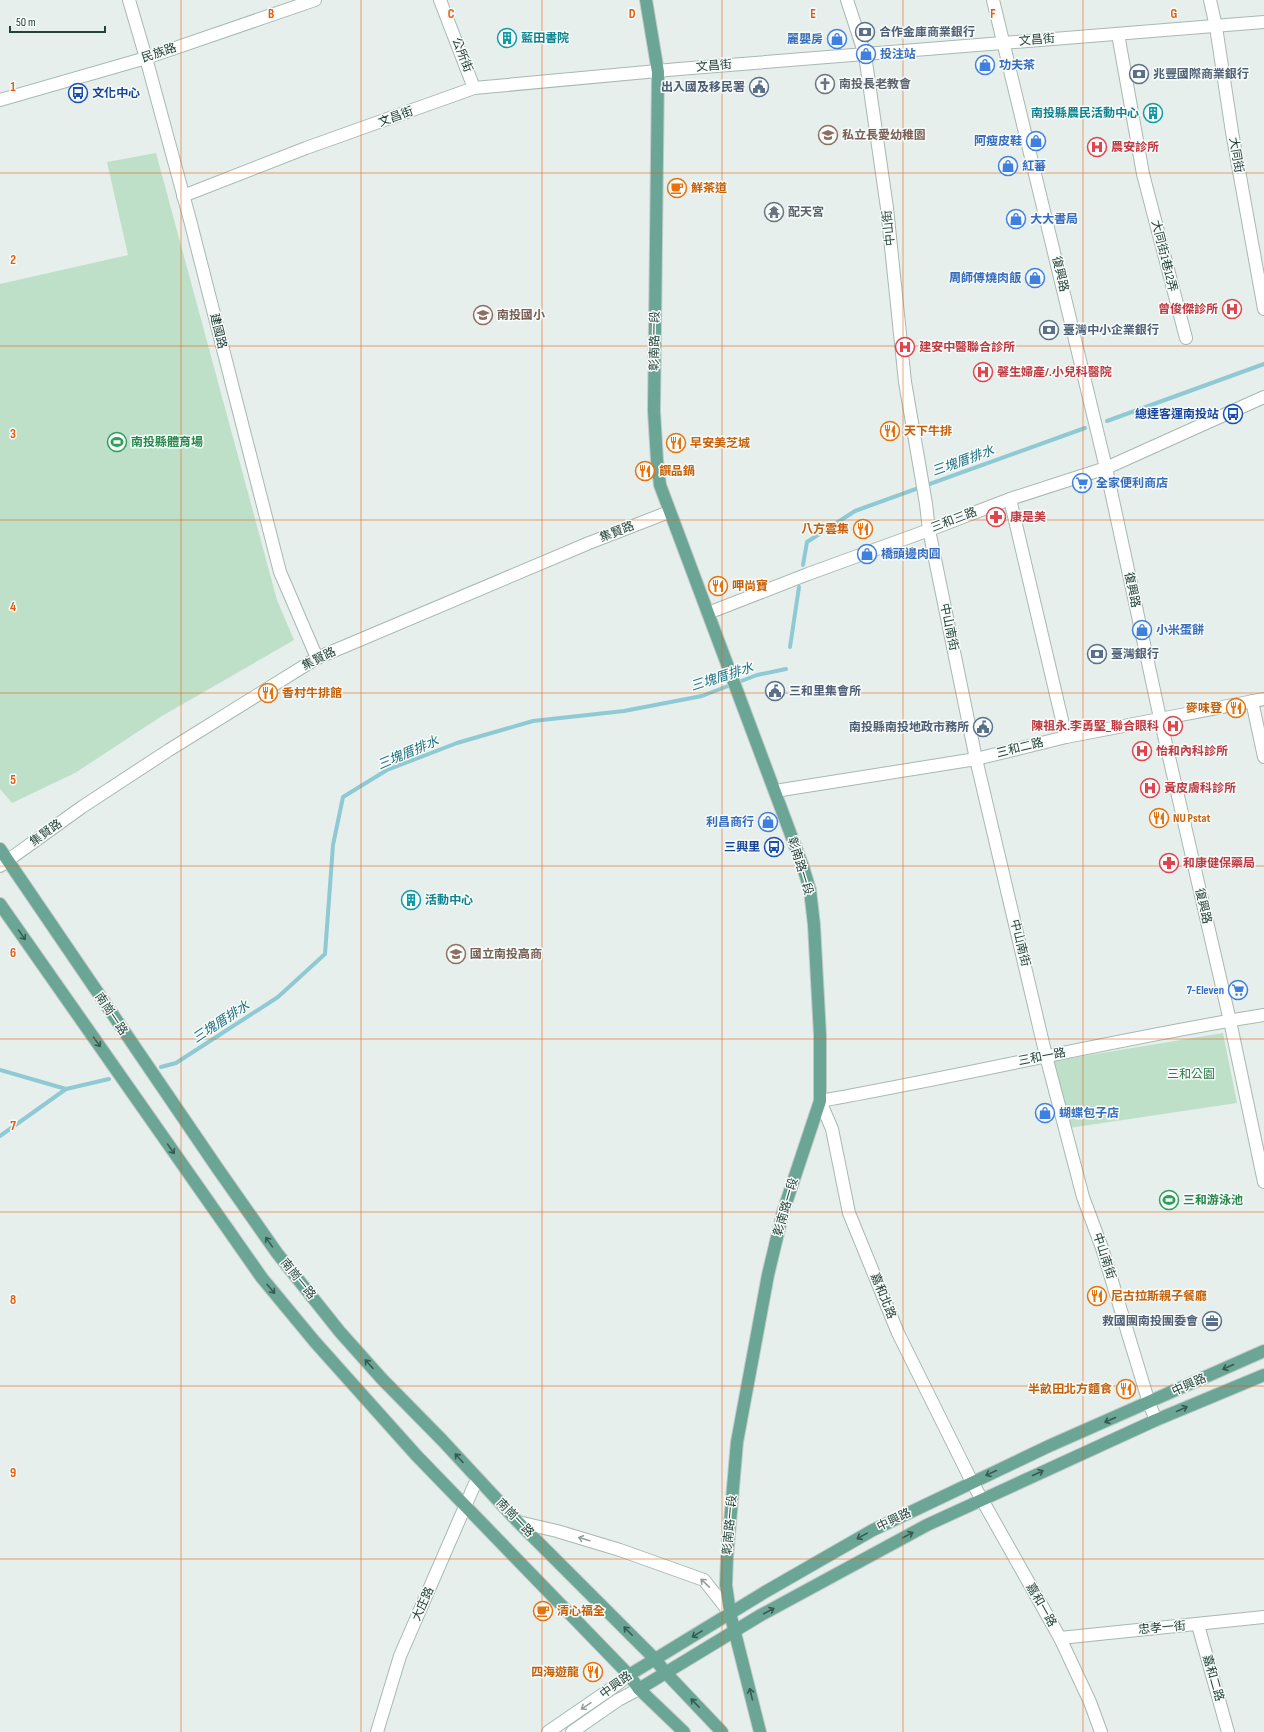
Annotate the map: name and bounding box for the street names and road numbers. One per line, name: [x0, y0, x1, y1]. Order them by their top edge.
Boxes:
street label: 文昌街: [1018, 31, 1056, 49]
street label: 公所街: [449, 36, 475, 74]
street label: 民族路: [140, 40, 178, 66]
street label: 文昌街: [695, 57, 733, 75]
street label: 文昌街: [377, 104, 415, 130]
street label: 大同街: [1225, 136, 1247, 174]
street label: 中山街: [880, 209, 898, 247]
street label: 大同街1巷12弄: [1148, 219, 1180, 293]
street label: 復興路: [1049, 255, 1071, 293]
street label: 彰南路一段: [647, 311, 663, 371]
street label: 建國路: [206, 312, 230, 350]
street label: 三和三路: [929, 504, 979, 536]
street label: 集賢路: [598, 519, 636, 545]
street label: 復興路: [1121, 571, 1143, 609]
street label: 中山南街: [937, 602, 961, 652]
street label: 集賢路: [300, 644, 338, 674]
street label: 三和二路: [995, 735, 1045, 761]
street label: 集賢路: [27, 816, 65, 850]
street label: 彰南路一段: [784, 835, 816, 897]
street label: 復興路: [1192, 887, 1214, 925]
street label: 中山南街: [1007, 918, 1033, 968]
street label: 南崗一路: [91, 990, 131, 1038]
street label: 三和一路: [1017, 1045, 1067, 1069]
street label: 彰南路一段: [771, 1176, 801, 1238]
street label: 中山南街: [1089, 1231, 1119, 1281]
street label: 南崗一路: [277, 1256, 319, 1302]
street label: 嘉和北路: [867, 1271, 899, 1321]
street label: 中興路: [1169, 1371, 1209, 1399]
street label: 彰南路一段: [720, 1494, 740, 1556]
street label: 南崗一路: [493, 1496, 537, 1540]
street label: 中興路: [875, 1505, 913, 1535]
street label: 嘉和一路: [1023, 1580, 1059, 1630]
street label: 大庄路: [409, 1584, 437, 1624]
street label: 忠孝一街: [1137, 1618, 1187, 1638]
street label: 嘉和二路: [1199, 1653, 1227, 1703]
street label: 中興路: [597, 1668, 635, 1702]

